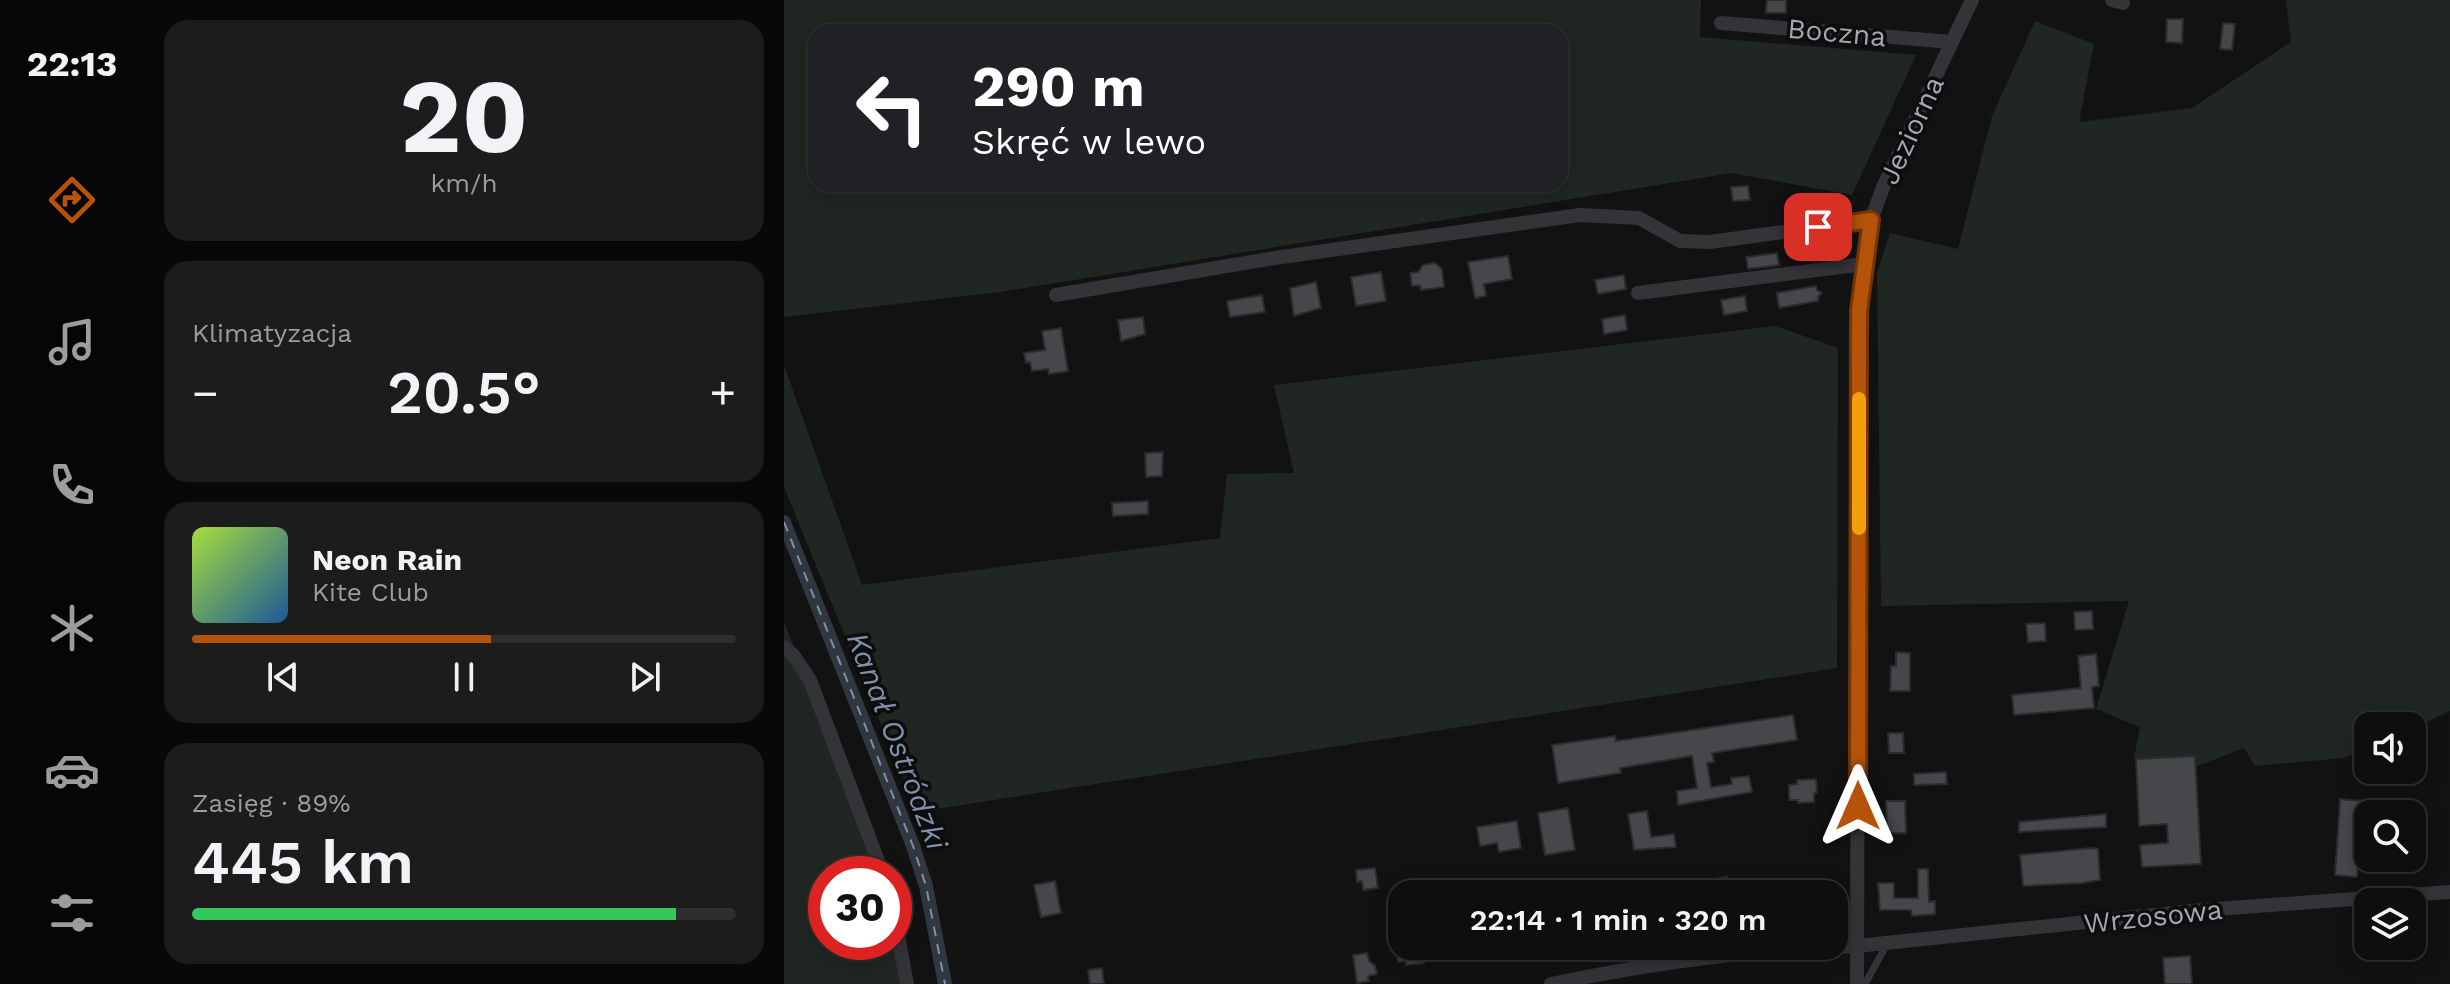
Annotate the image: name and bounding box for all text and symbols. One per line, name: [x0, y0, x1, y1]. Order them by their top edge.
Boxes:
street label: Boczna: [1786, 12, 1888, 53]
text: 22:13: [27, 43, 117, 85]
text: 290 m: [972, 54, 1145, 120]
text: 20: [400, 55, 528, 177]
icon: left: [840, 56, 944, 160]
street label: Jeziorna: [1872, 71, 1951, 190]
text: Skręć w lewo: [972, 121, 1206, 163]
text: km/h: [431, 168, 497, 198]
icon: directions: [44, 172, 100, 228]
pin: [1784, 193, 1852, 261]
icon: arrive: [1796, 205, 1840, 249]
icon: music: [44, 314, 100, 370]
text: Klimatyzacja: [192, 318, 352, 348]
text: 20.5°: [387, 357, 541, 428]
text: −: [192, 367, 219, 419]
text: +: [709, 367, 736, 419]
icon: phone: [44, 457, 100, 513]
text: Neon Rain: [312, 542, 462, 577]
text: Kite Club: [312, 577, 429, 607]
icon: climate: [44, 600, 100, 656]
water label: Kanał Ostródzki: [840, 627, 955, 856]
icon: previous: [261, 655, 305, 699]
icon: pause: [442, 655, 486, 699]
icon: next: [623, 655, 667, 699]
map controls: [2354, 712, 2426, 960]
button: sound: [2354, 712, 2426, 784]
icon: car: [44, 742, 100, 798]
position arrow: [1816, 764, 1900, 848]
text: Zasięg · 89%: [192, 788, 350, 818]
button: search: [2354, 800, 2426, 872]
text: 445 km: [192, 827, 414, 898]
speed limit sign: 30: [808, 856, 912, 960]
icon: filters: [44, 885, 100, 941]
button: layers: [2354, 888, 2426, 960]
street label: Wrzosowa: [2082, 893, 2224, 940]
text: 22:14 · 1 min · 320 m: [1470, 902, 1766, 937]

